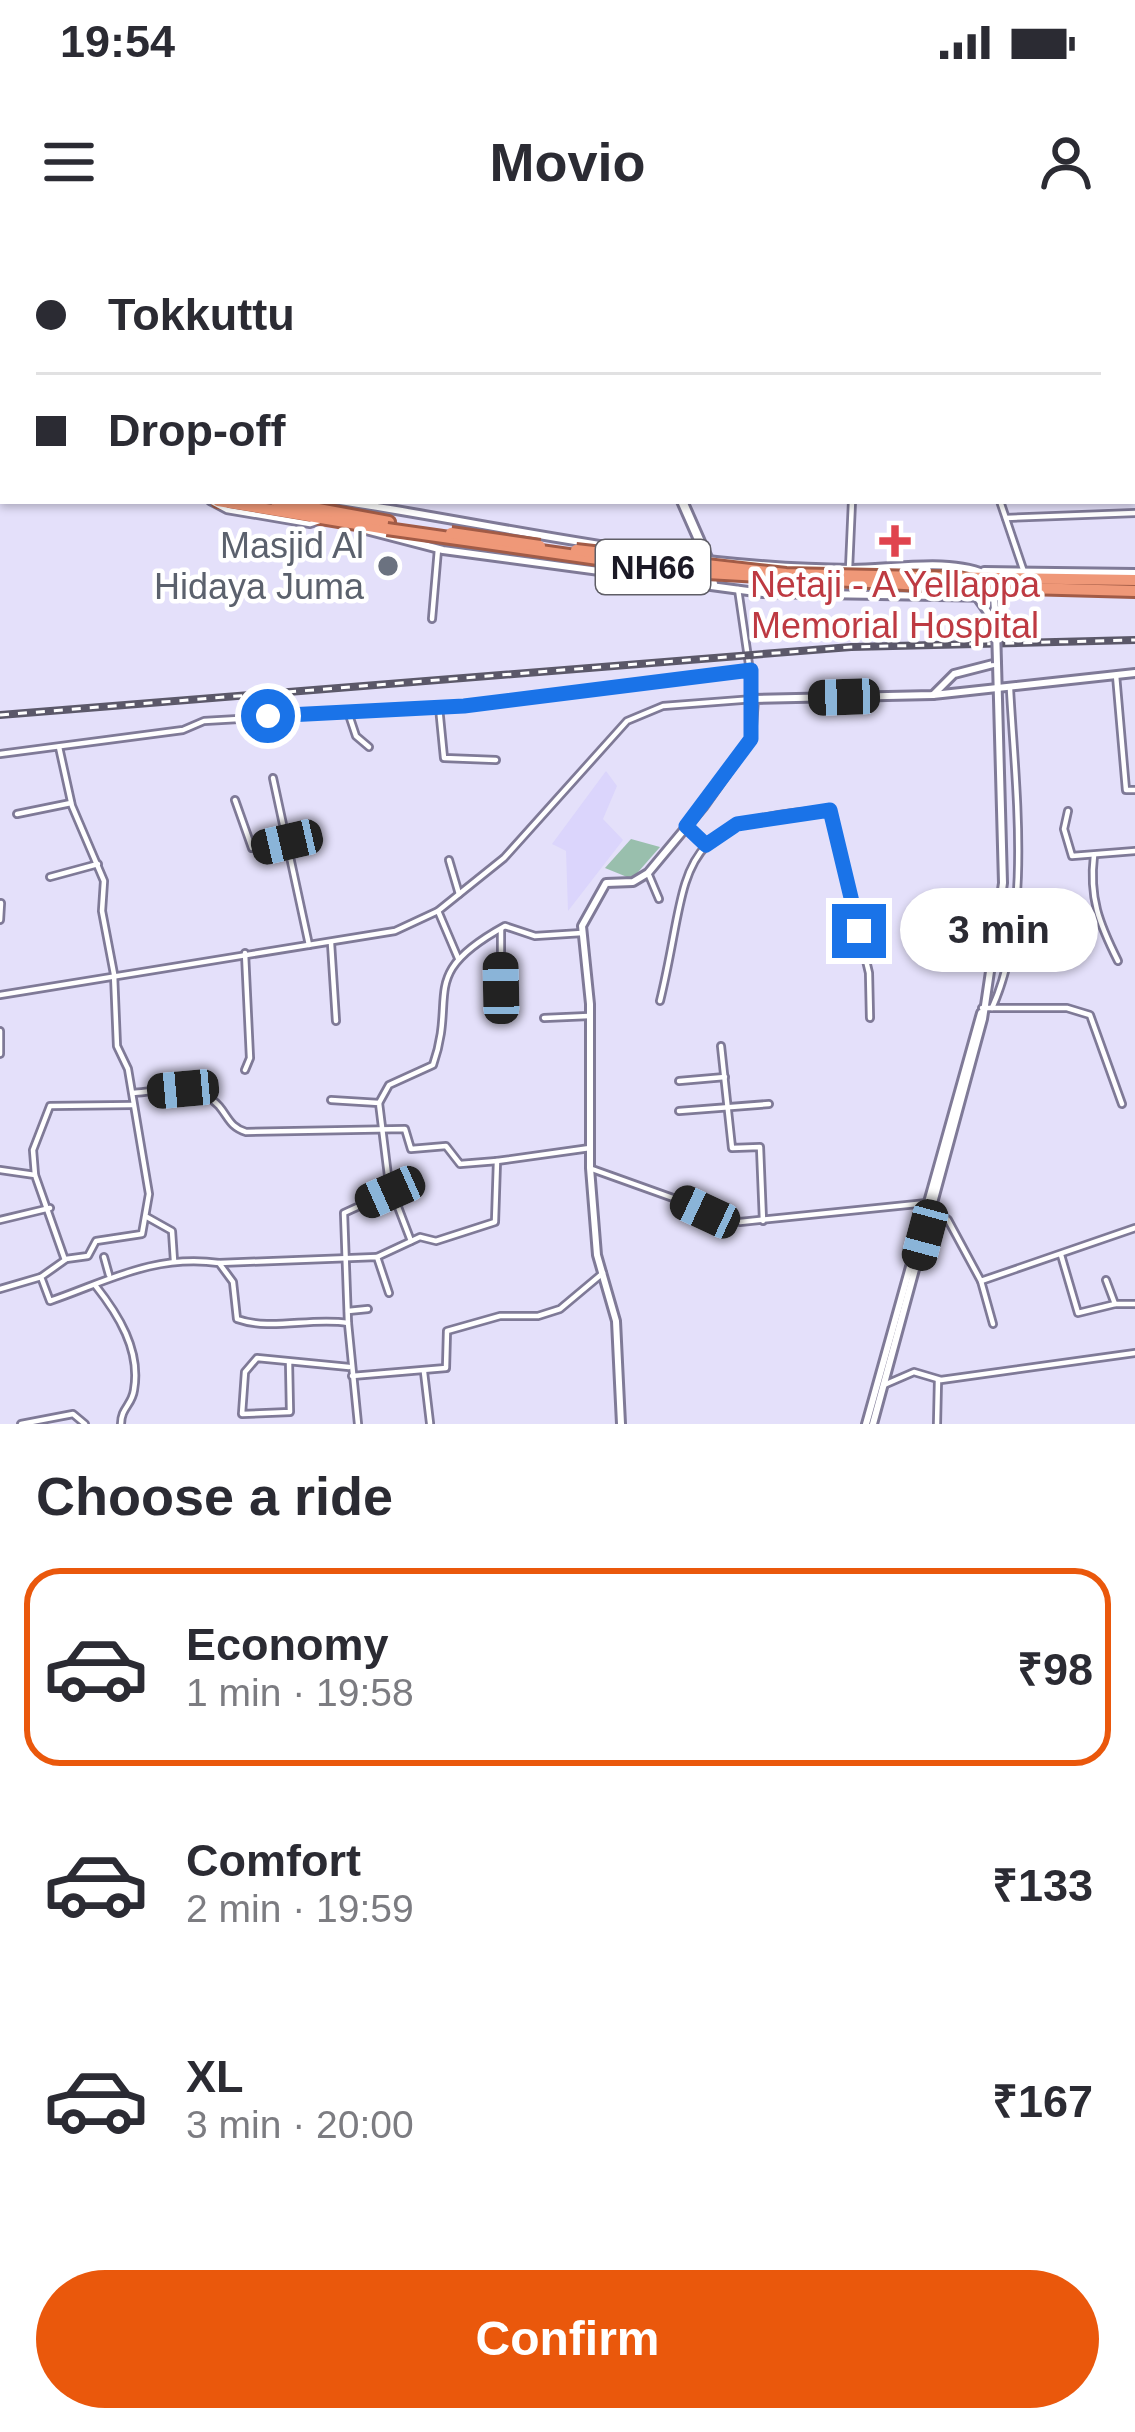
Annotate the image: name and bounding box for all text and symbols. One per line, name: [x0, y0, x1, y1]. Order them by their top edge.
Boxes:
text: 19:54: [60, 16, 175, 67]
icon: menu: [36, 129, 102, 195]
icon: person: [1033, 129, 1099, 195]
text: Movio: [490, 132, 646, 192]
text: Tokkuttu: [108, 289, 295, 340]
text: Drop-off: [108, 405, 285, 456]
place label: Masjid Al Hidaya Juma: [154, 525, 365, 607]
marker: Netaji - A Yellappa Memorial Hospital: [879, 525, 911, 557]
road number: NH66: [596, 540, 710, 594]
marker: Masjid Al Hidaya Juma: [375, 553, 401, 579]
place label: Netaji - A Yellappa Memorial Hospital: [750, 564, 1041, 646]
car: [807, 678, 881, 716]
route start: [241, 689, 295, 743]
car: [248, 816, 326, 868]
callout: 3 min: [901, 889, 1099, 973]
route end: [832, 904, 886, 958]
text: 3 min: [948, 908, 1050, 951]
car: [482, 952, 520, 1024]
car: [146, 1068, 220, 1110]
car: [350, 1161, 430, 1223]
car: [665, 1180, 745, 1244]
car: [898, 1196, 952, 1274]
text: Choose a ride: [36, 1466, 393, 1526]
icon: car: [42, 1613, 150, 1721]
text: Economy: [186, 1619, 389, 1670]
text: ₹98: [1017, 1644, 1093, 1695]
text: 1 min · 19:58: [186, 1671, 414, 1714]
icon: car: [42, 1829, 150, 1937]
text: Comfort: [186, 1835, 361, 1886]
text: ₹133: [992, 1860, 1093, 1911]
text: 2 min · 19:59: [186, 1887, 414, 1930]
icon: car: [42, 2045, 150, 2153]
text: XL: [186, 2051, 244, 2102]
text: ₹167: [992, 2076, 1093, 2127]
text: 3 min · 20:00: [186, 2103, 414, 2146]
button: Confirm: [36, 2270, 1099, 2408]

